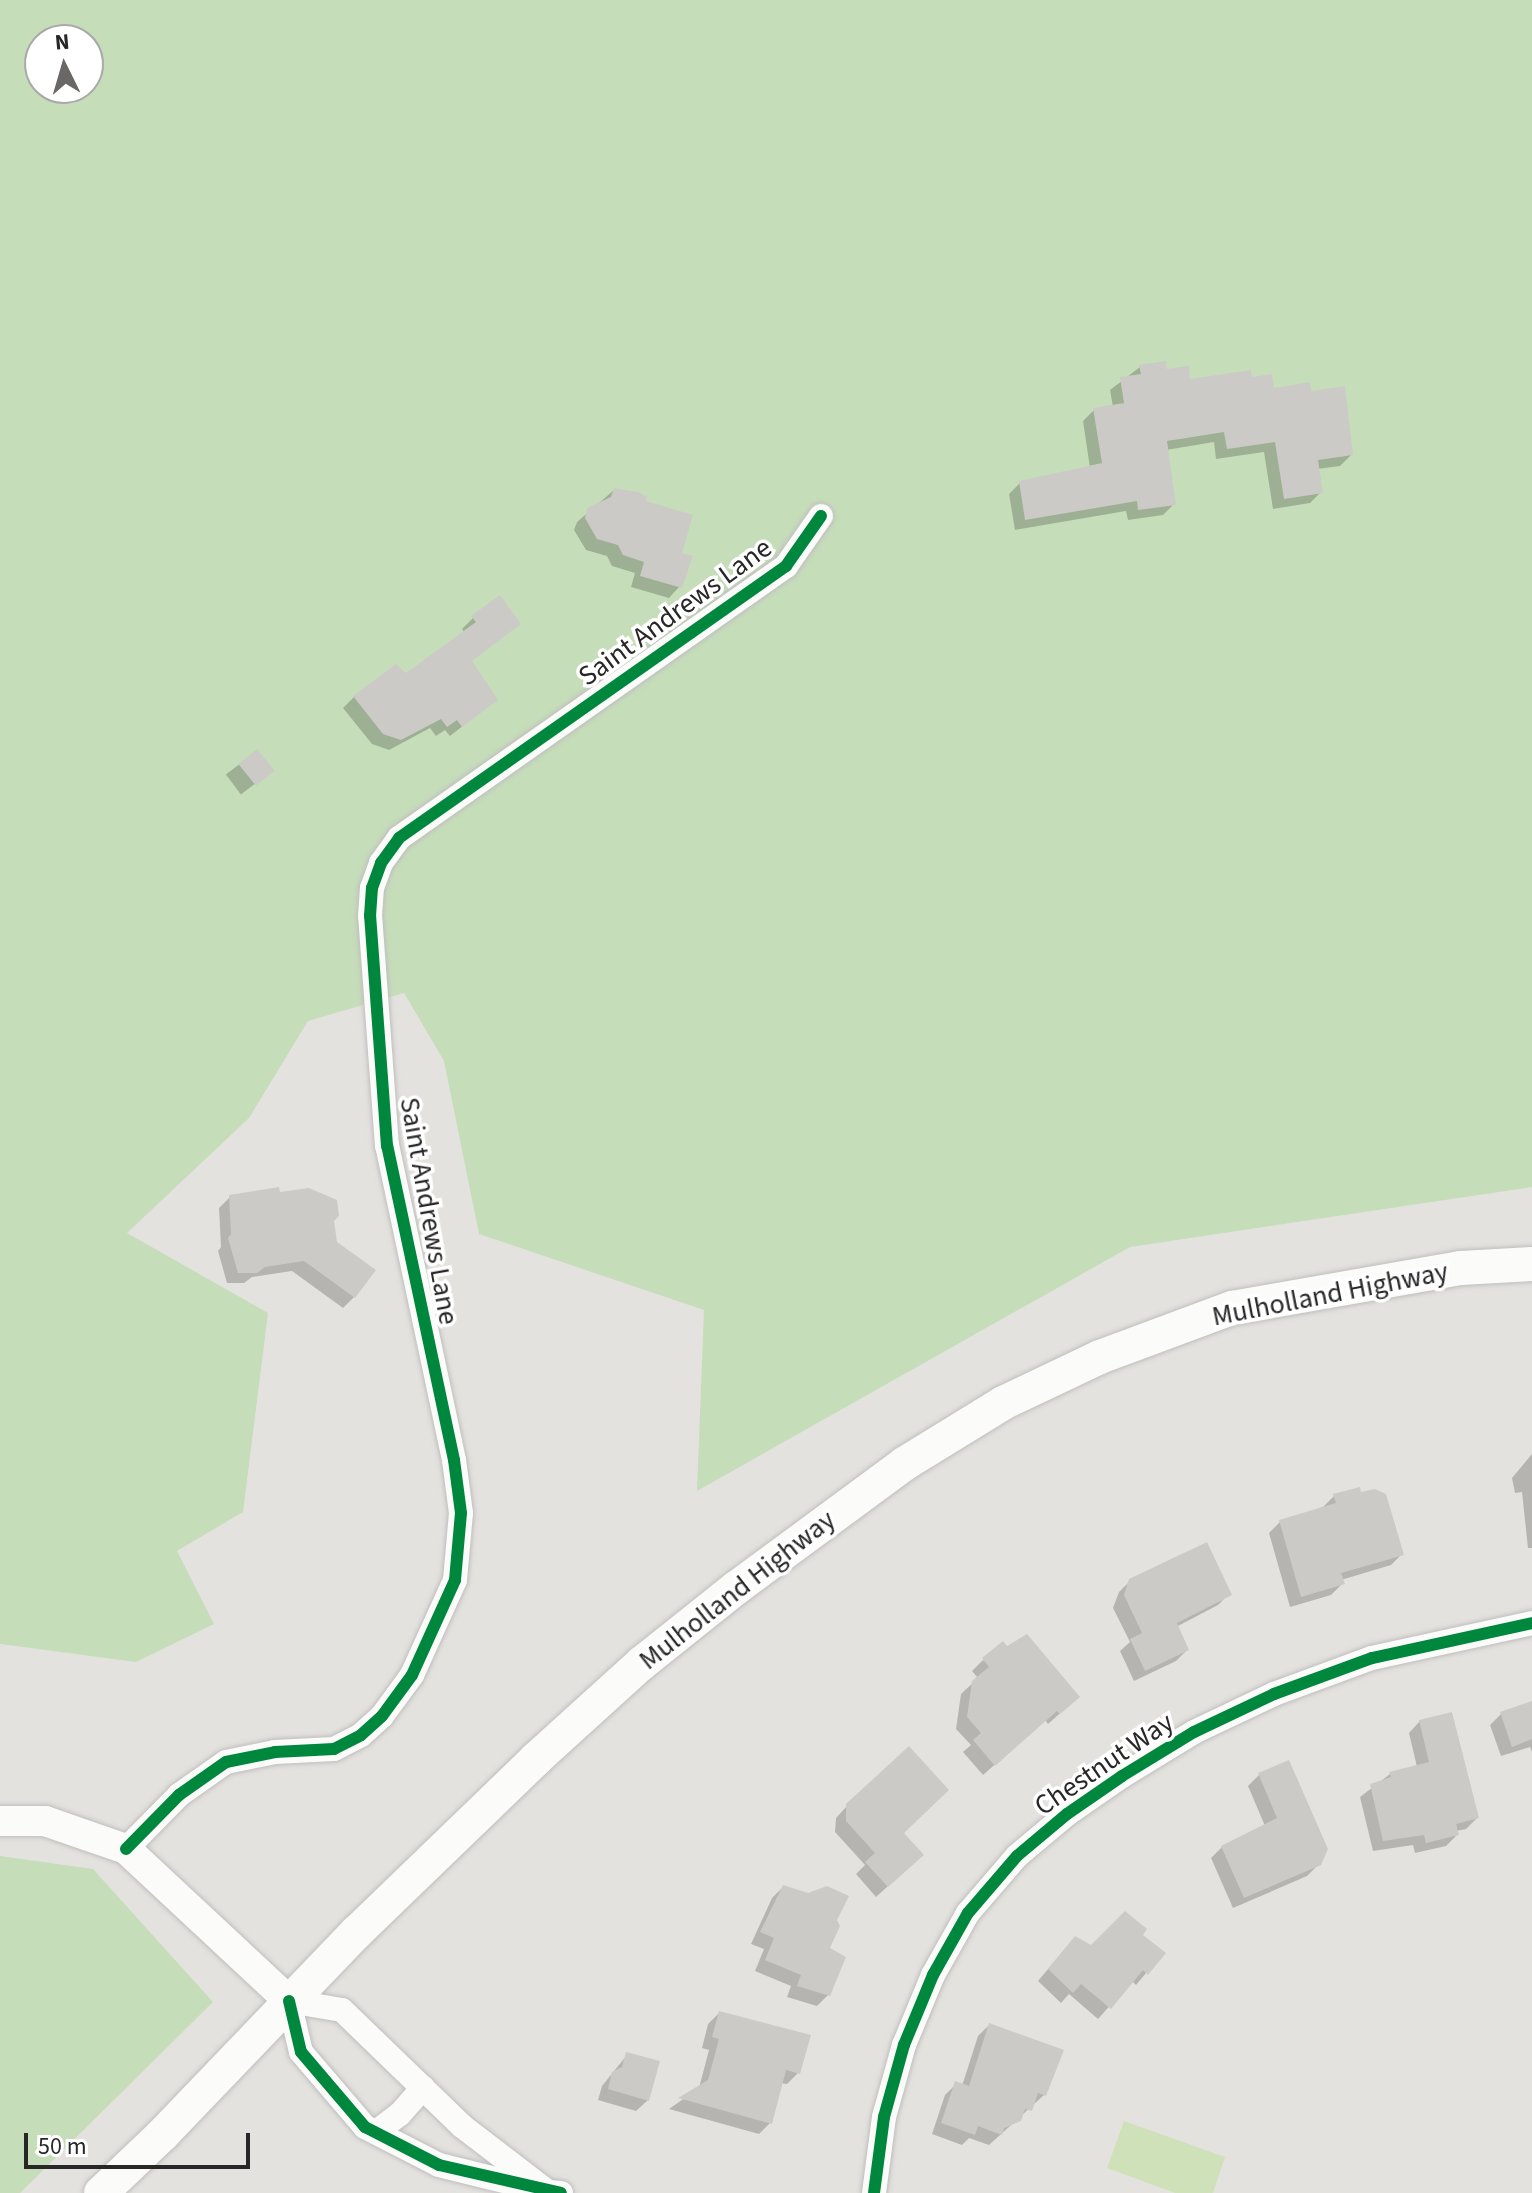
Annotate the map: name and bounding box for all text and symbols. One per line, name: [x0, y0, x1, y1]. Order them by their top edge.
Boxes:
north arrow: [24, 24, 104, 104]
text: N: [53, 26, 71, 59]
street label: Saint Andrews Lane: [572, 531, 778, 693]
street label: Saint Andrews Lane: [392, 1095, 466, 1327]
street label: Mulholland Highway: [1209, 1255, 1451, 1333]
street label: Mulholland Highway: [632, 1503, 842, 1677]
street label: Chestnut Way: [1028, 1705, 1180, 1823]
scale bar: [28, 2117, 254, 2167]
text: 50 m: [38, 2129, 87, 2164]

